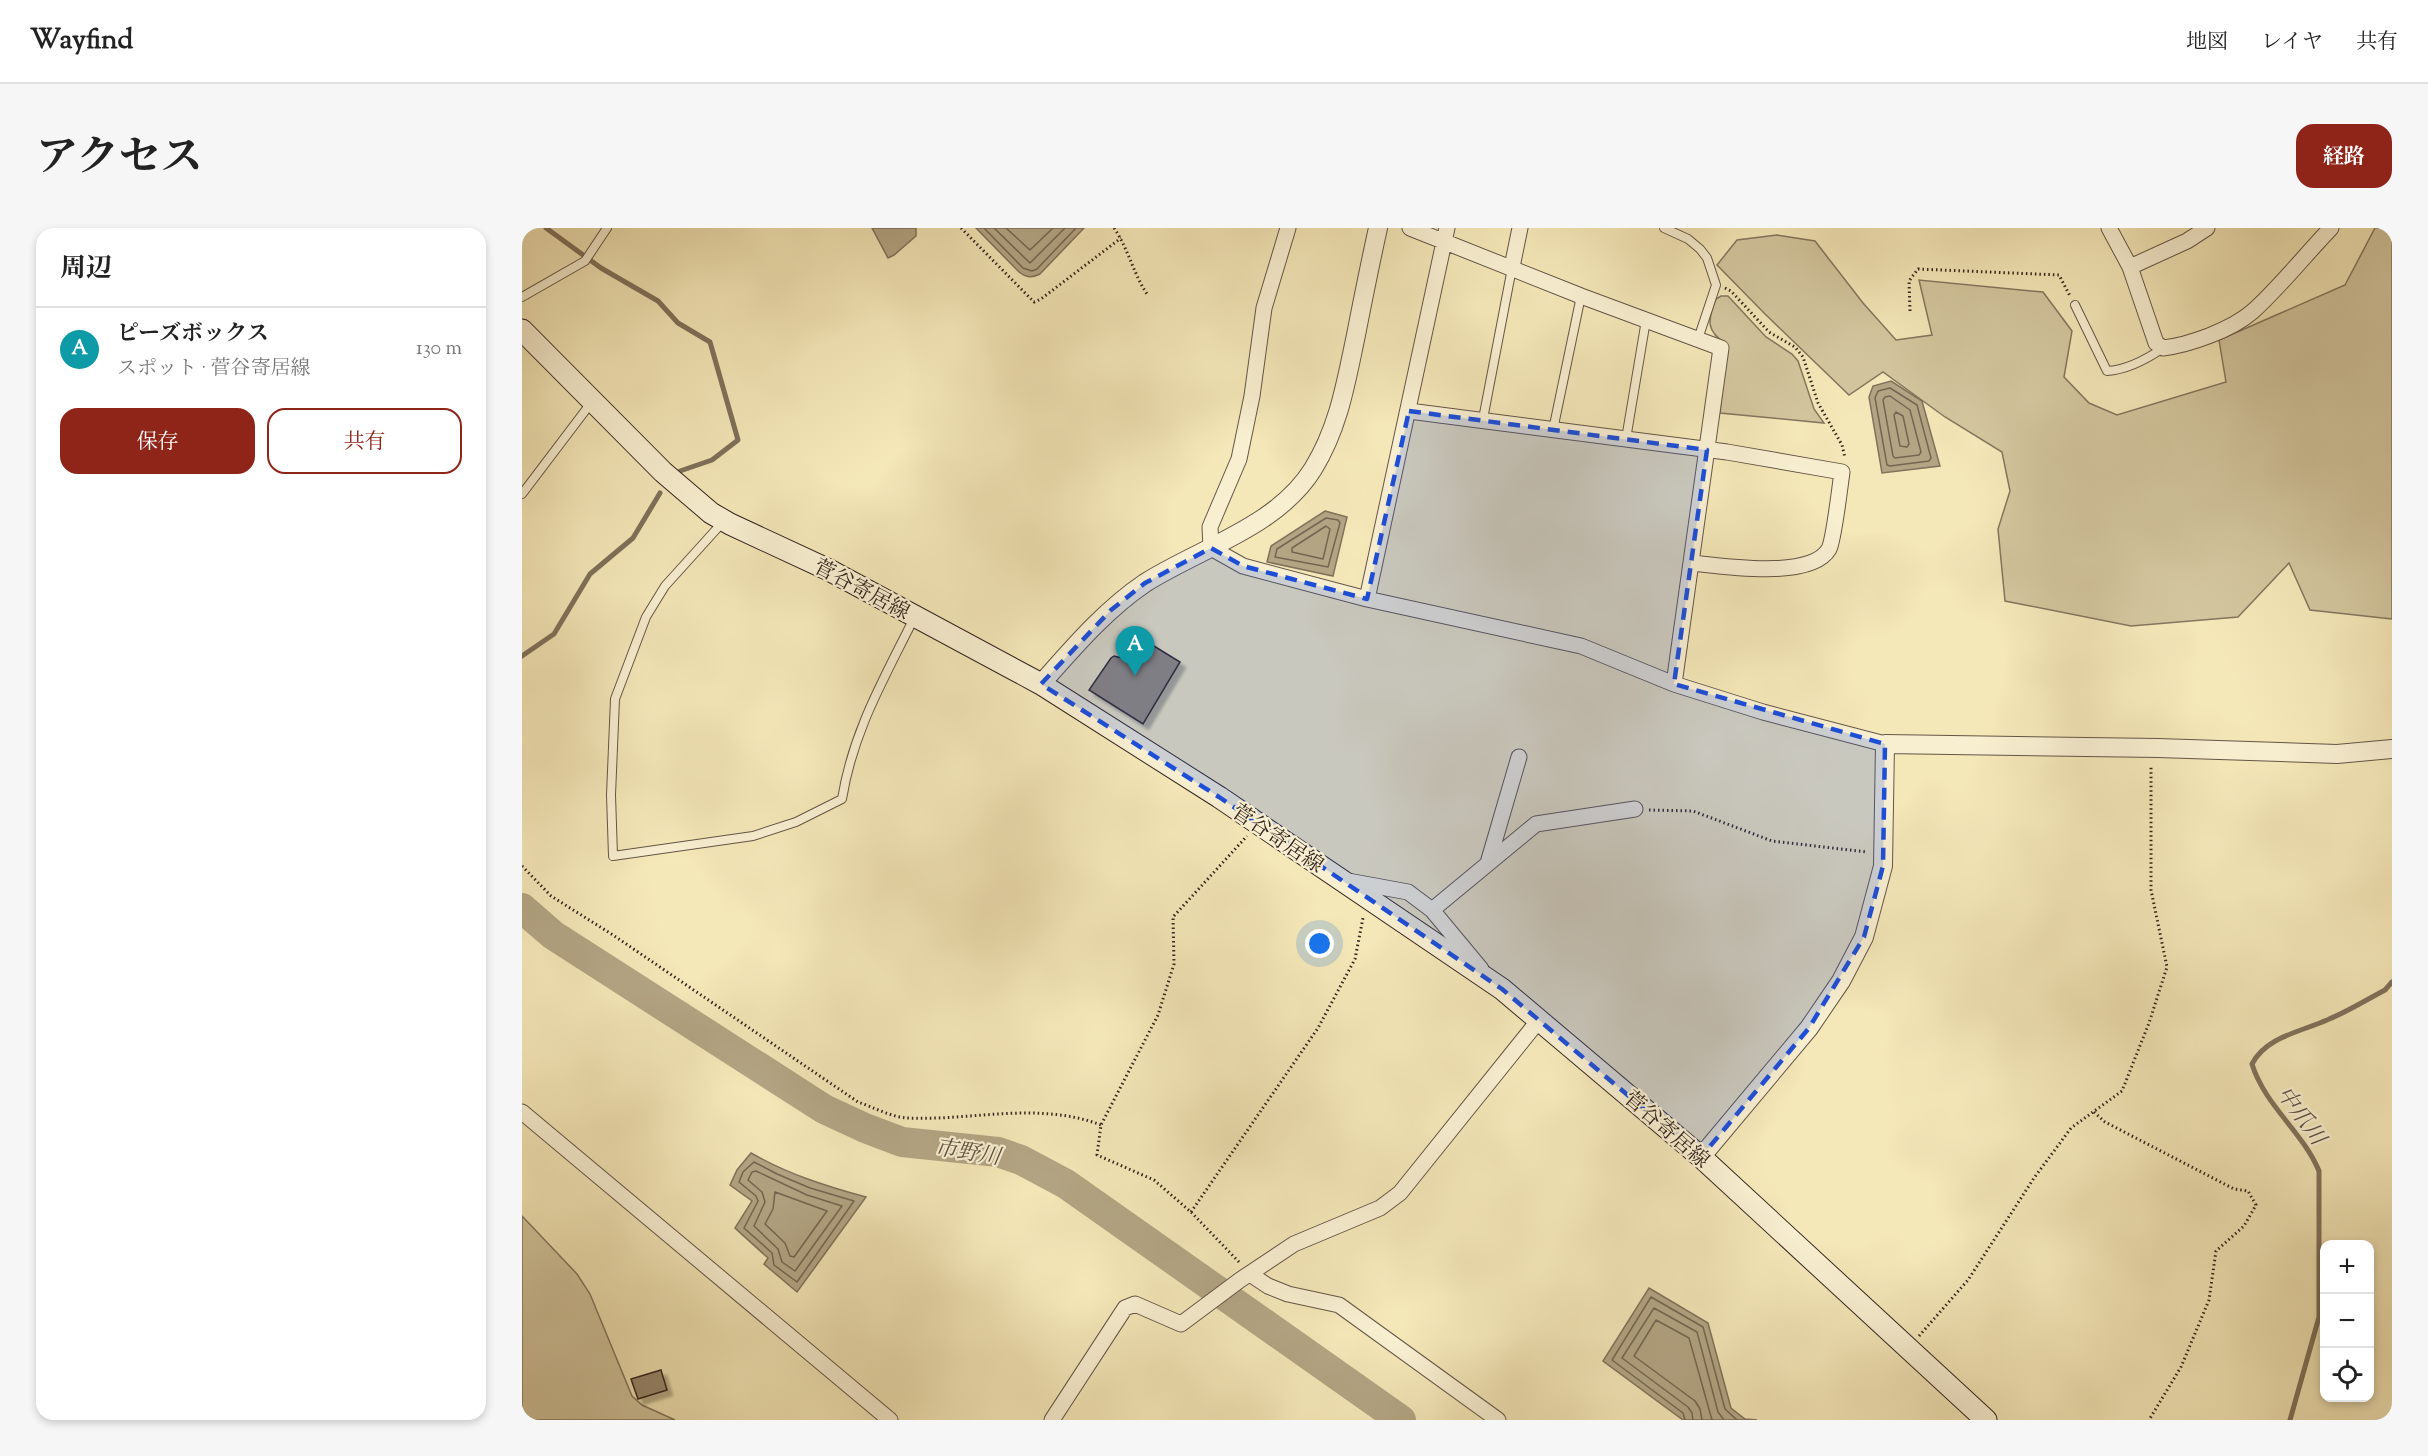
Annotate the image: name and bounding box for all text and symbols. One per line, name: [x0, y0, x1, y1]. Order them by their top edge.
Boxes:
text: Wayfind: [30, 21, 133, 61]
text: 地図: [2186, 28, 2228, 58]
text: レイヤ: [2261, 28, 2323, 58]
text: 共有: [2356, 28, 2398, 58]
button: 経路: [2296, 124, 2392, 188]
text: アクセス: [36, 130, 203, 190]
text: 周辺: [60, 251, 112, 288]
text: ピーズボックス: [117, 319, 269, 351]
text: A: [71, 335, 88, 364]
text: 130 m: [416, 335, 462, 364]
text: スポット · 菅谷寄居線: [117, 355, 311, 384]
button: 保存: [60, 408, 255, 474]
button: 共有: [267, 408, 462, 474]
street label: 菅谷寄居線: [808, 553, 914, 629]
pin: A: [1116, 626, 1154, 676]
street label: 菅谷寄居線: [1225, 798, 1329, 881]
your location: [1305, 929, 1334, 958]
water label: 中爪川: [2267, 1081, 2333, 1154]
street label: 菅谷寄居線: [1616, 1085, 1715, 1176]
water label: 市野川: [932, 1133, 1005, 1175]
map controls: [2320, 1240, 2374, 1402]
button: +: [2320, 1240, 2374, 1294]
button: −: [2320, 1294, 2374, 1348]
button: locate: [2320, 1348, 2374, 1402]

